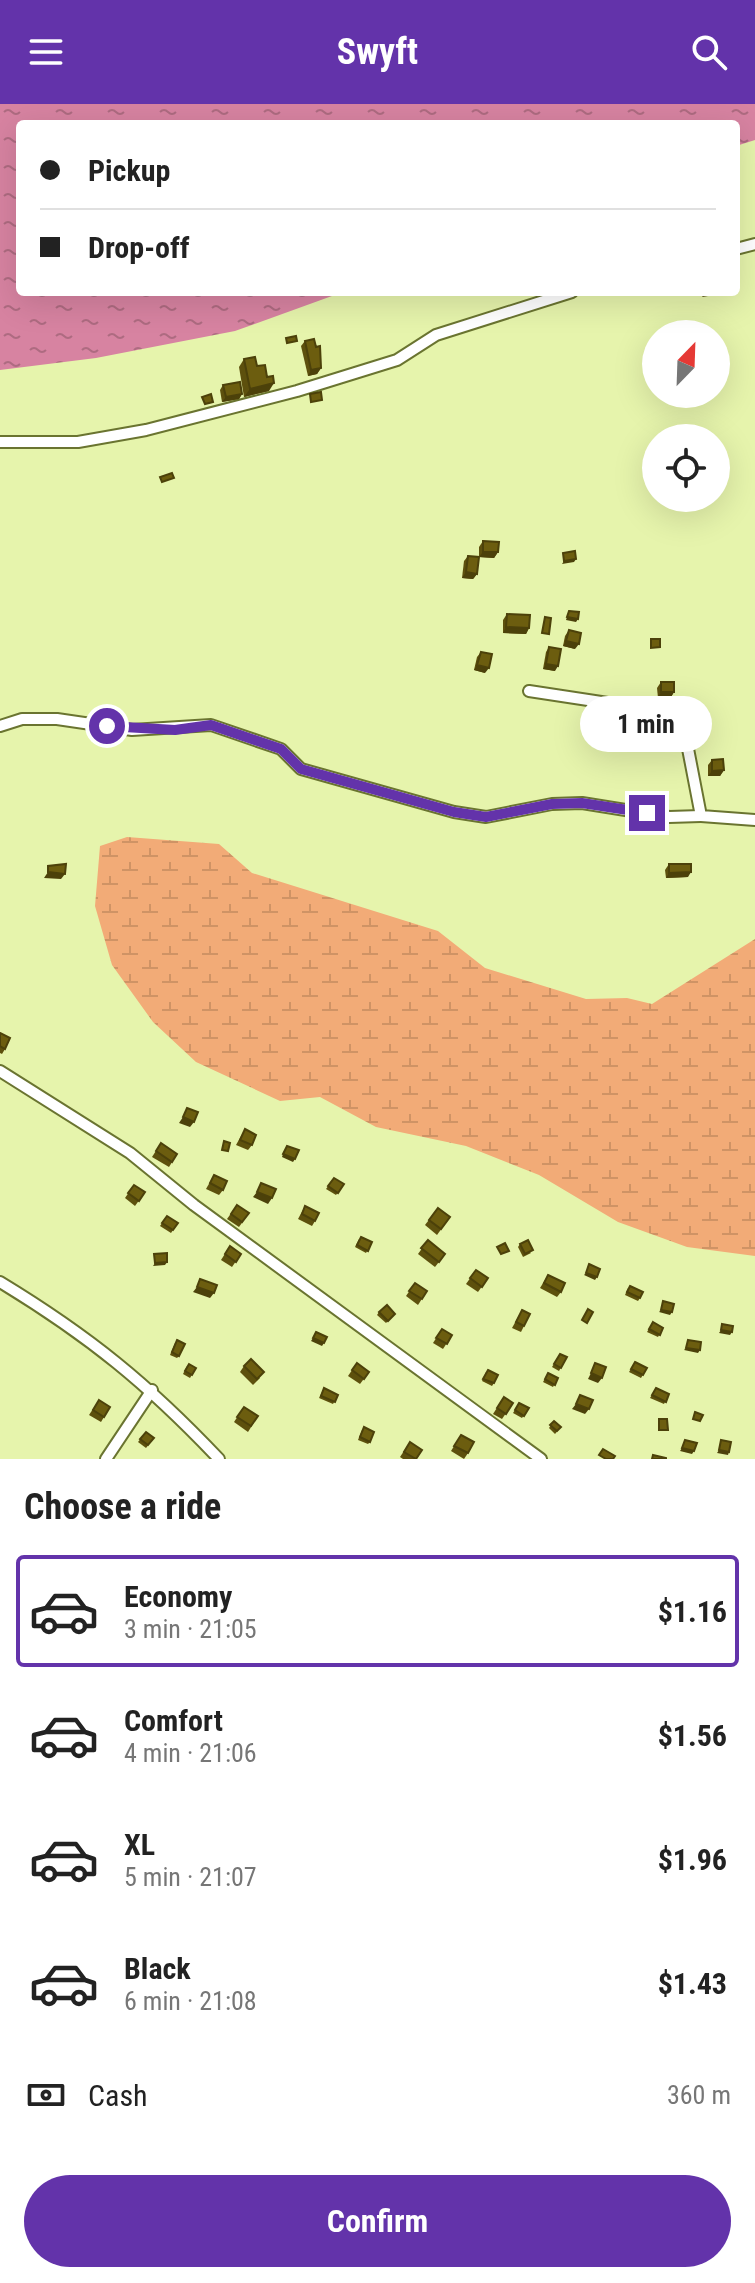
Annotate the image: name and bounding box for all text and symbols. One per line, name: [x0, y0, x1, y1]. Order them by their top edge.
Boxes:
icon: menu: [24, 30, 68, 74]
icon: search: [687, 30, 731, 74]
text: Swyft: [337, 31, 418, 73]
text: Pickup: [88, 153, 170, 188]
text: Drop-off: [88, 230, 190, 265]
north arrow: [642, 320, 730, 408]
map controls: [642, 320, 730, 512]
button: locate: [642, 424, 730, 512]
callout: 1 min: [581, 697, 713, 753]
route start: [89, 708, 125, 744]
text: 1 min: [617, 709, 675, 739]
route end: [629, 795, 665, 831]
text: Choose a ride: [24, 1486, 221, 1528]
icon: car: [28, 1575, 100, 1647]
text: Economy: [124, 1579, 232, 1614]
text: $1.16: [658, 1594, 727, 1629]
text: 3 min · 21:05: [124, 1614, 257, 1644]
icon: car: [28, 1699, 100, 1771]
text: Comfort: [124, 1703, 223, 1738]
text: $1.56: [658, 1718, 727, 1753]
text: 4 min · 21:06: [124, 1738, 257, 1768]
icon: car: [28, 1823, 100, 1895]
text: XL: [124, 1827, 155, 1862]
text: $1.96: [658, 1842, 727, 1877]
text: 5 min · 21:07: [124, 1862, 257, 1892]
icon: car: [28, 1947, 100, 2019]
text: Black: [124, 1951, 191, 1986]
text: $1.43: [658, 1966, 727, 2001]
text: 6 min · 21:08: [124, 1986, 257, 2016]
icon: cash: [24, 2073, 68, 2117]
text: Cash: [88, 2078, 148, 2113]
text: 360 m: [667, 2080, 731, 2110]
button: Confirm: [24, 2175, 731, 2267]

